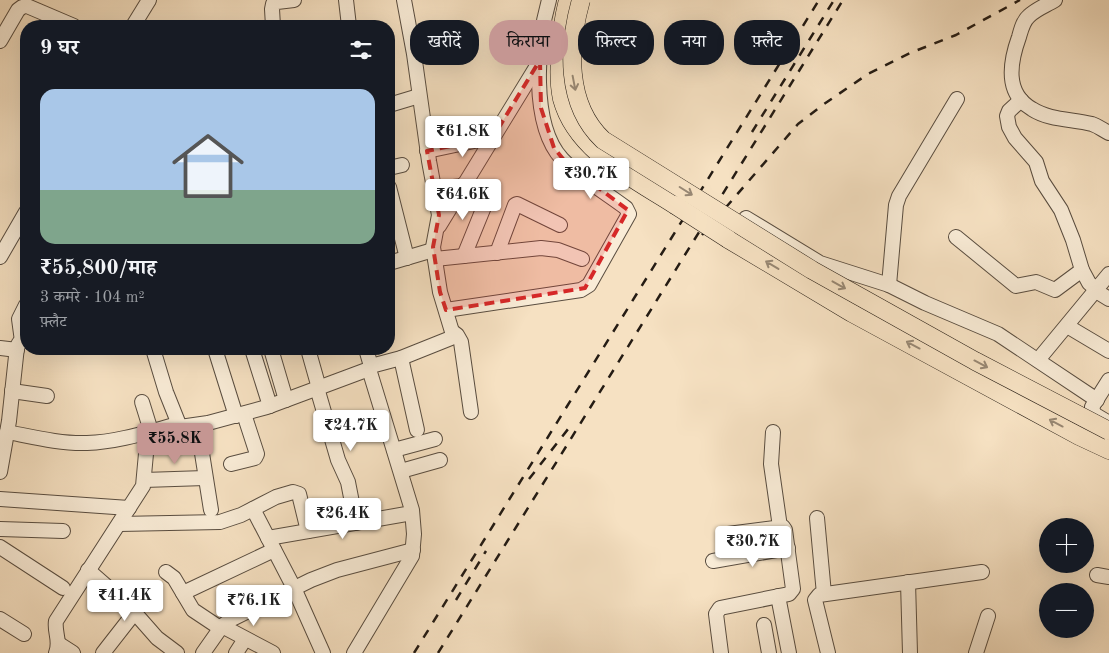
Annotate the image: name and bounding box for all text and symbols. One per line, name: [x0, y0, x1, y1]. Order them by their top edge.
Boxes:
chip: खरीदें: [410, 20, 479, 65]
chip: किराया: [489, 20, 568, 65]
chip: फ़िल्टर: [578, 20, 654, 65]
chip: नया: [664, 20, 724, 65]
chip: फ़्लैट: [734, 20, 800, 65]
icon: filters: [347, 36, 375, 64]
text: 9 घर: [40, 38, 79, 59]
one-way arrow: [570, 74, 579, 90]
pin: ₹61.8K: [422, 116, 504, 158]
icon: home: [163, 121, 253, 211]
text: ₹61.8K: [436, 124, 490, 140]
pin: ₹30.7K: [550, 158, 632, 200]
text: ₹30.7K: [564, 166, 618, 182]
pin: ₹64.6K: [422, 178, 504, 221]
text: ₹64.6K: [436, 187, 490, 203]
one-way arrow: [678, 187, 692, 197]
text: ₹55,800/माह: [40, 258, 157, 279]
one-way arrow: [765, 259, 779, 269]
one-way arrow: [832, 280, 847, 290]
text: 3 कमरे · 104 m²: [40, 290, 145, 306]
text: फ़्लैट: [40, 315, 67, 331]
one-way arrow: [906, 340, 921, 350]
one-way arrow: [974, 359, 989, 369]
pin: ₹24.7K: [310, 410, 392, 452]
text: ₹24.7K: [324, 418, 378, 434]
one-way arrow: [1048, 418, 1063, 428]
pin: ₹55.8K: [134, 422, 216, 465]
text: ₹55.8K: [148, 431, 202, 447]
pin: ₹26.4K: [302, 498, 384, 540]
text: ₹26.4K: [316, 506, 370, 522]
map controls: [1039, 518, 1094, 638]
button: +: [1039, 518, 1094, 573]
pin: ₹30.7K: [712, 526, 794, 568]
text: ₹30.7K: [726, 534, 780, 550]
pin: ₹41.4K: [84, 580, 166, 622]
button: −: [1039, 583, 1094, 638]
pin: ₹76.1K: [213, 584, 295, 627]
text: ₹41.4K: [98, 588, 152, 604]
text: ₹76.1K: [227, 593, 281, 609]

